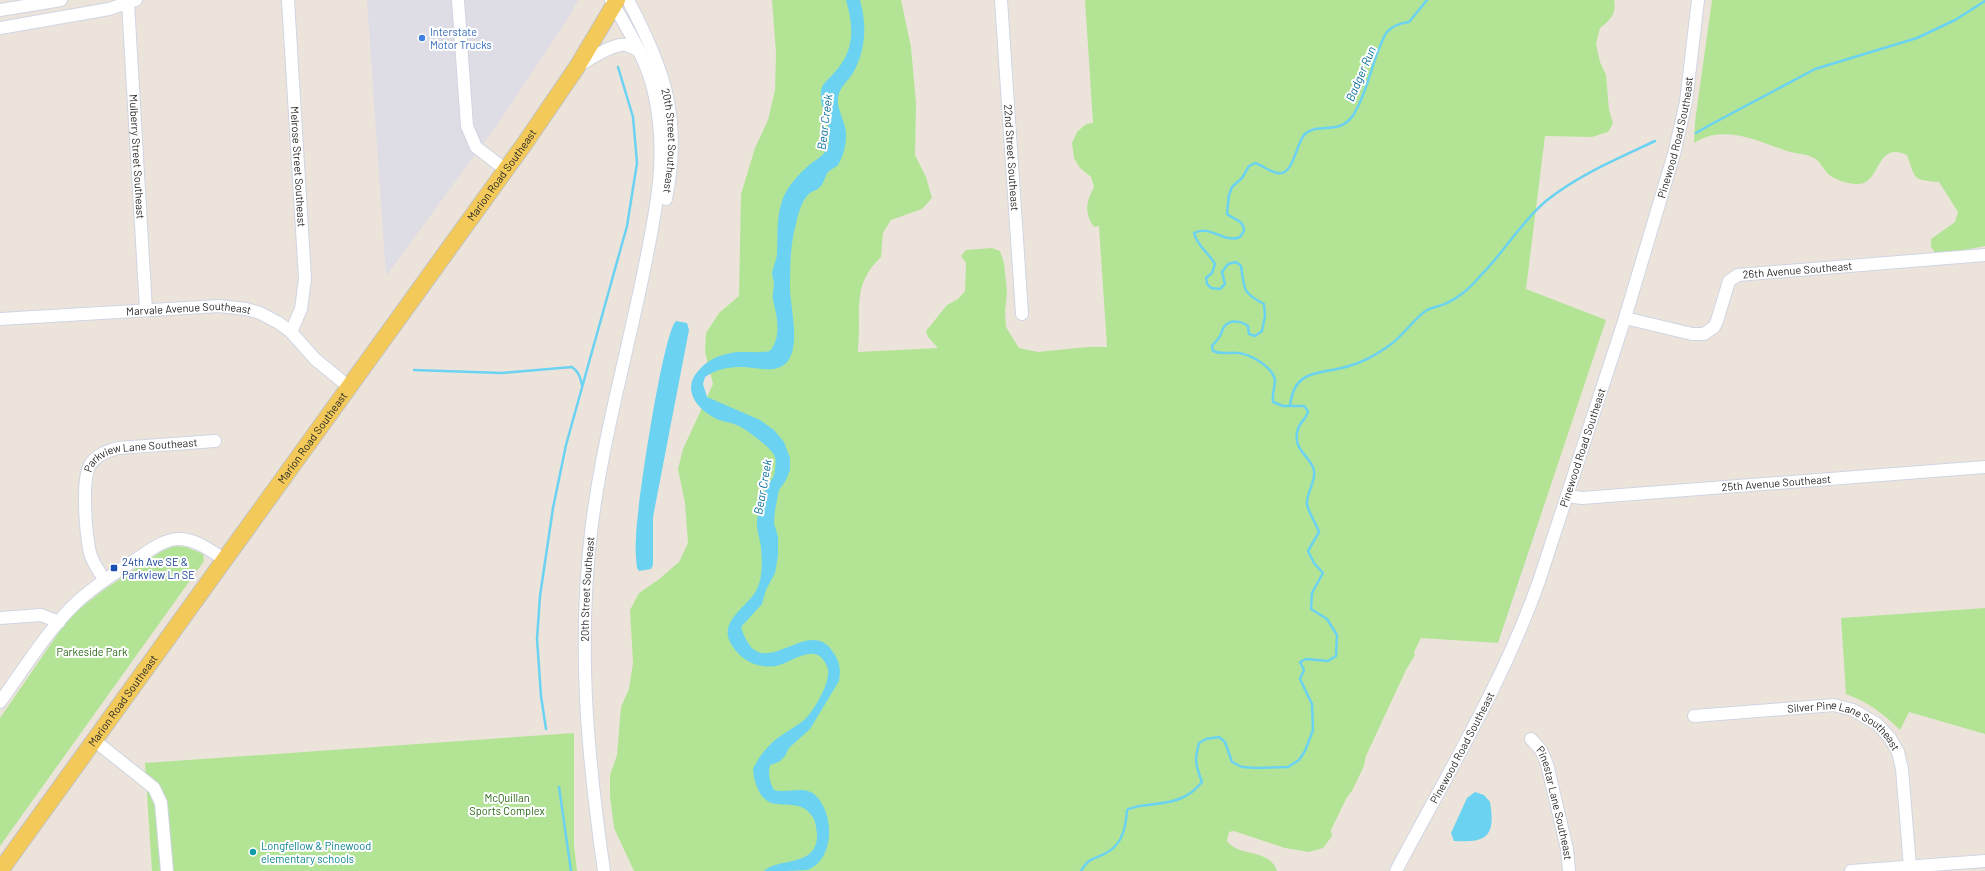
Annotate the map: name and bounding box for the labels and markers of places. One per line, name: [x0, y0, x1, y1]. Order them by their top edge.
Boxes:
place label: Interstate Motor Trucks: [430, 25, 492, 51]
marker: Interstate Motor Trucks: [417, 33, 427, 43]
place label: 24th Ave SE & Parkview Ln SE: [122, 555, 195, 581]
marker: 24th Ave SE & Parkview Ln SE: [109, 563, 119, 573]
place label: Longfellow & Pinewood elementary schools: [261, 839, 371, 865]
marker: Longfellow & Pinewood elementary schools: [248, 847, 258, 857]

